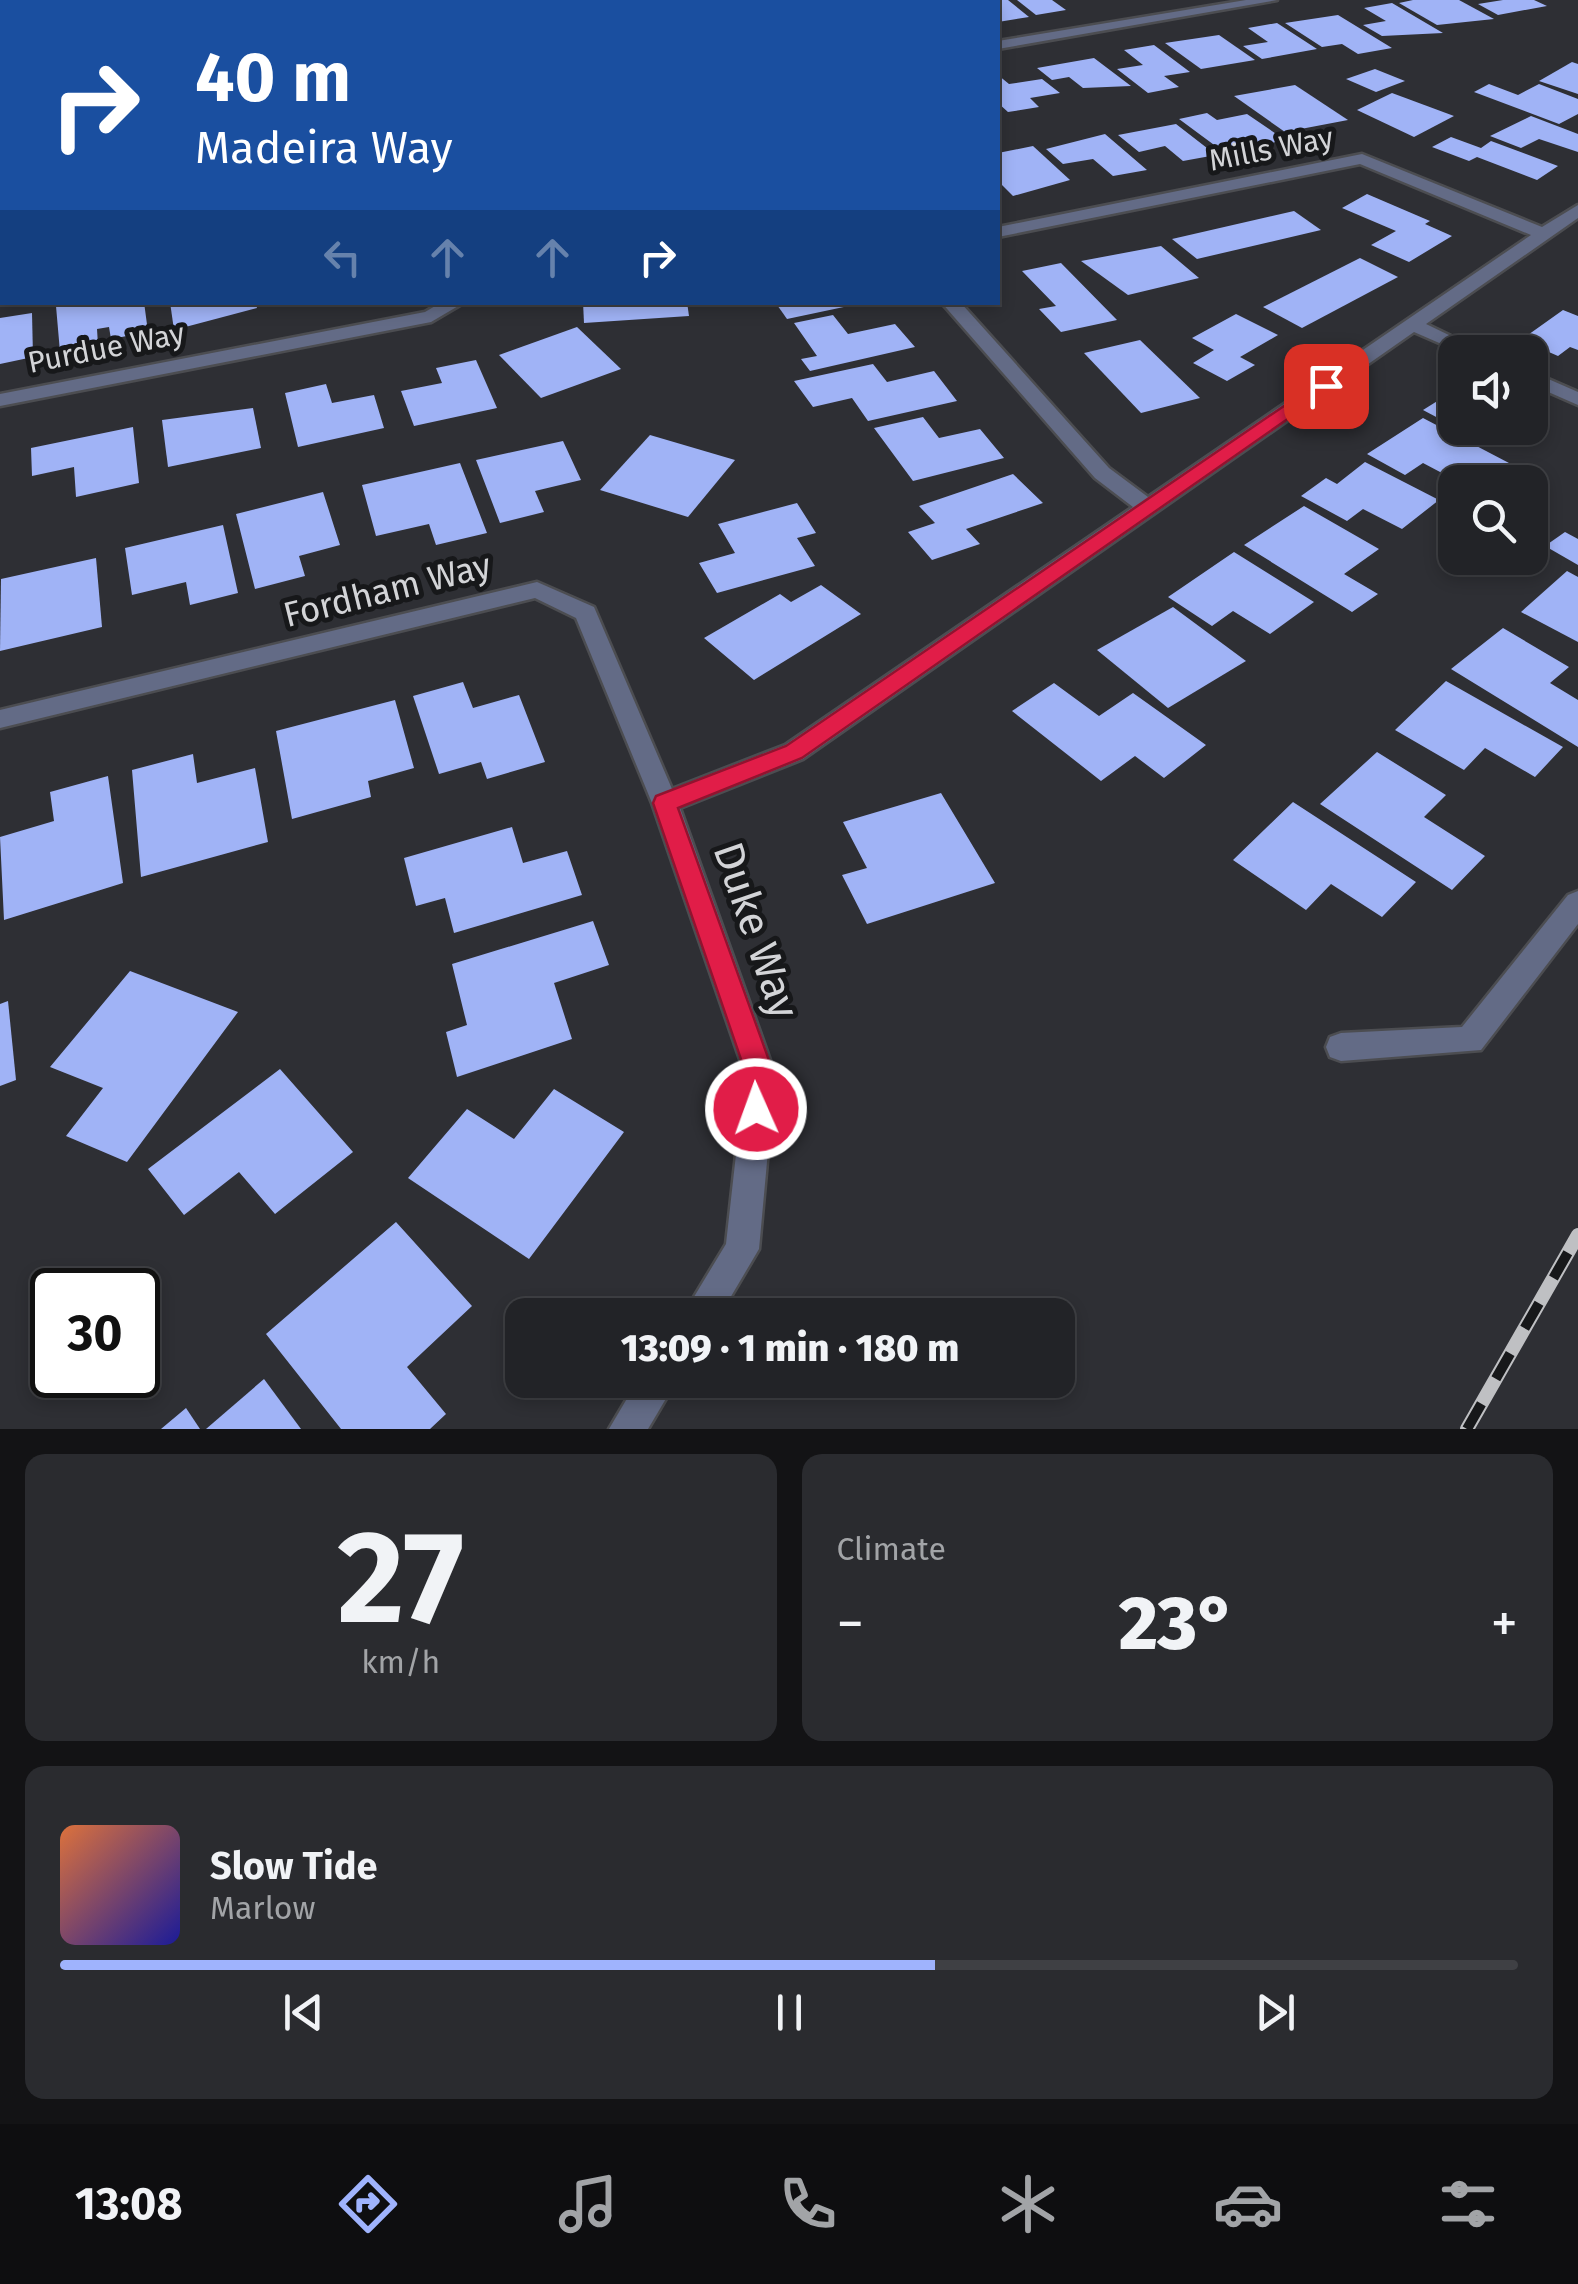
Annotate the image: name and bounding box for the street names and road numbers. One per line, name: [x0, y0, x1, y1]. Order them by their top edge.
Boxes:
street label: Mills Way: [1206, 119, 1336, 179]
street label: Purdue Way: [25, 315, 188, 381]
street label: Fordham Way: [279, 544, 495, 636]
street label: Duke Way: [703, 836, 810, 1025]

